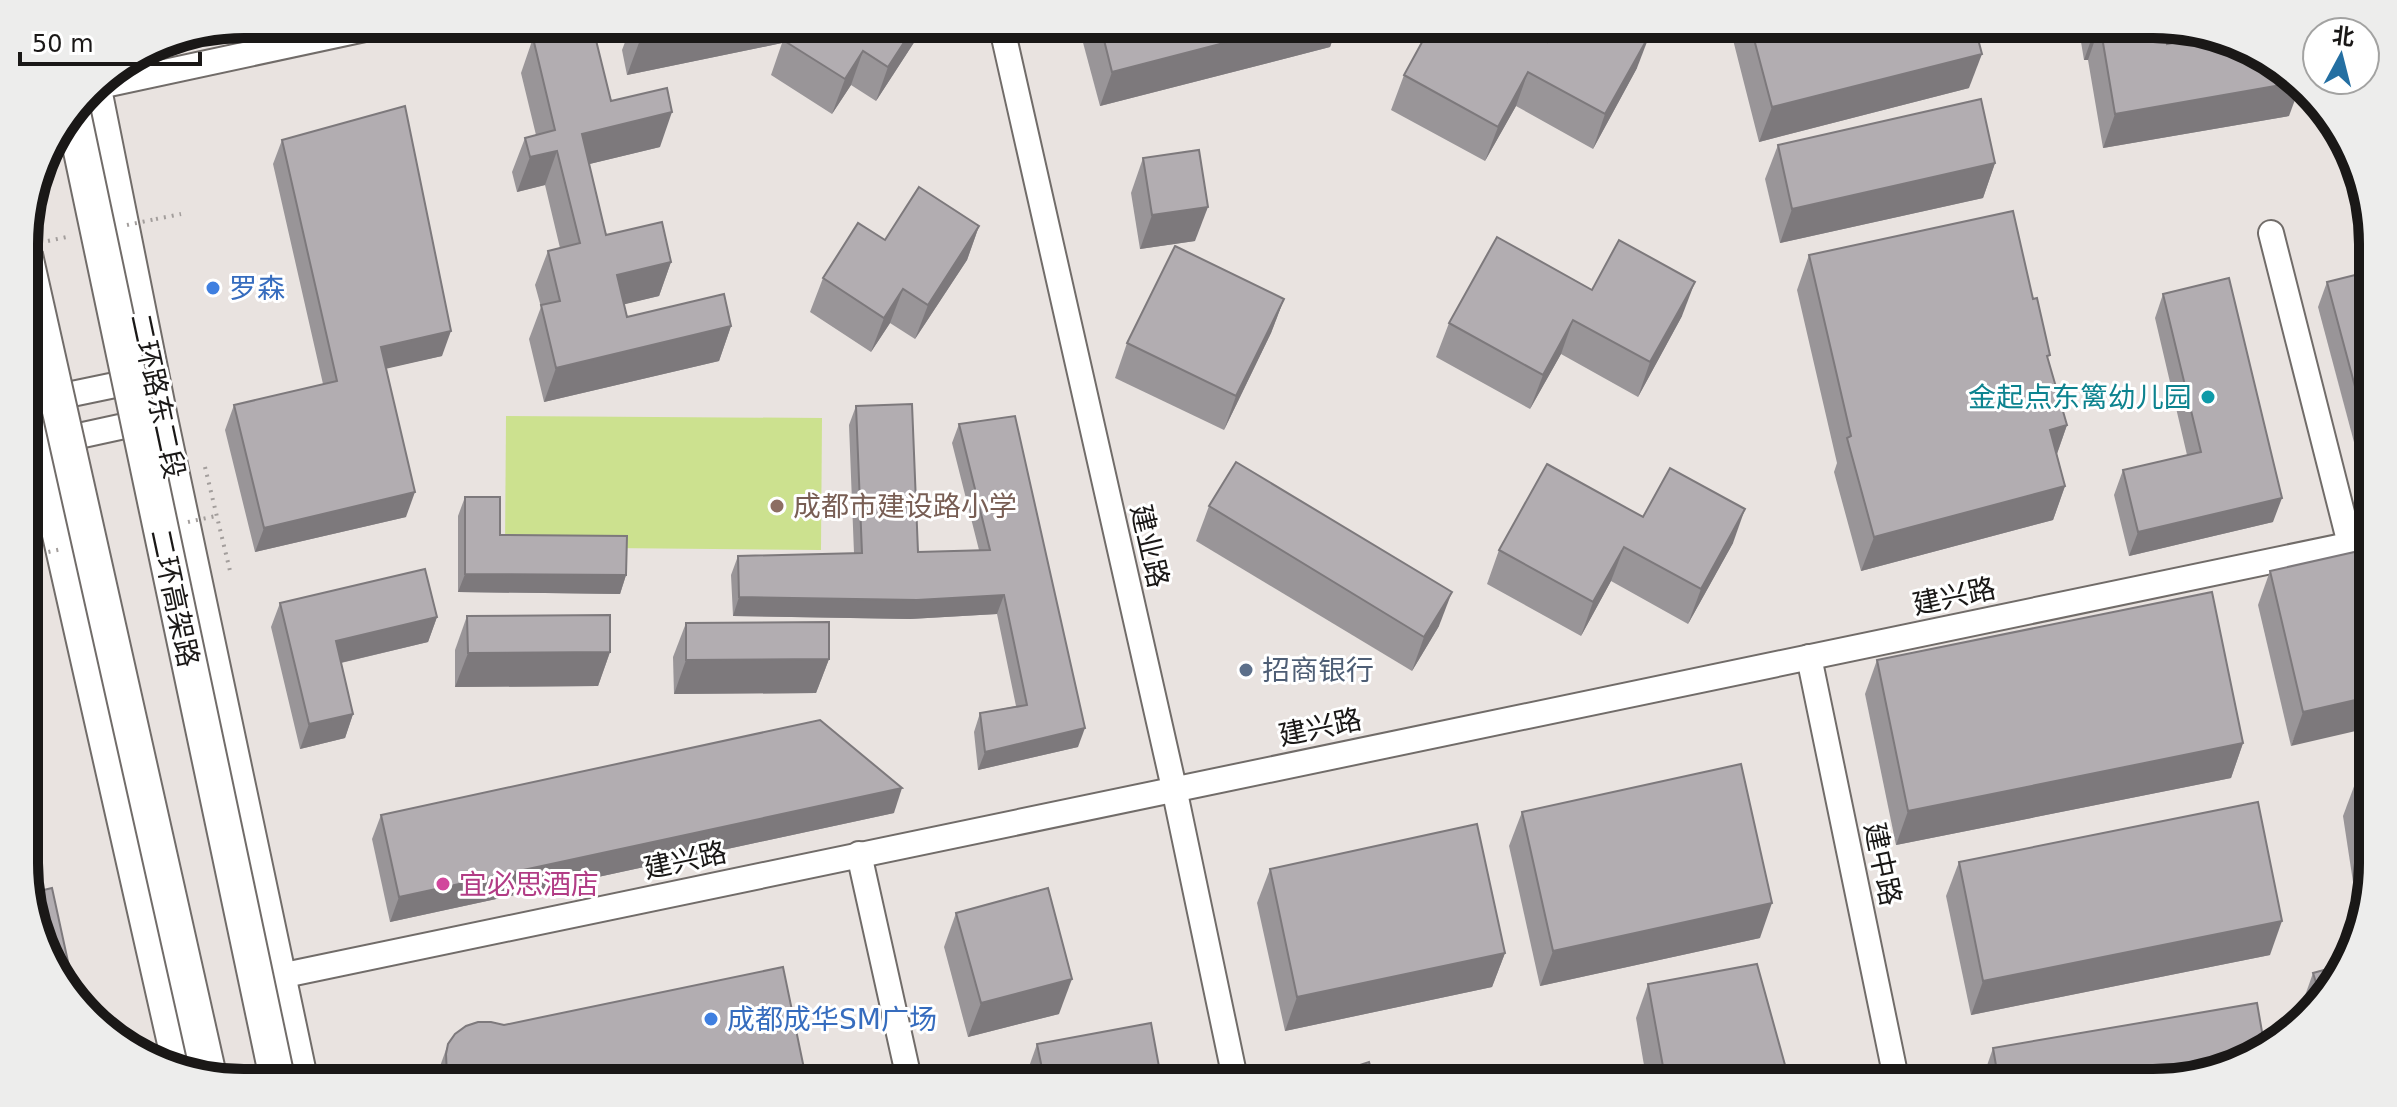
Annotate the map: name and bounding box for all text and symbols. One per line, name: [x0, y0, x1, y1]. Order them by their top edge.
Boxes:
scale bar: [20, 16, 200, 66]
north arrow: [2301, 16, 2381, 96]
text: 北: [2331, 23, 2356, 50]
text: 50 m: [32, 30, 94, 58]
place label: 罗森: [229, 272, 285, 305]
marker: 罗森: [204, 279, 222, 297]
street label: 二环路东二段: [124, 311, 191, 482]
place label: 金起点东篱幼儿园: [1968, 381, 2192, 414]
marker: 金起点东篱幼儿园: [2199, 388, 2217, 406]
place label: 成都市建设路小学: [793, 490, 1017, 523]
marker: 成都市建设路小学: [768, 497, 786, 515]
street label: 建业路: [1124, 501, 1175, 591]
street label: 二环高架路: [144, 526, 205, 670]
street label: 建兴路: [1910, 572, 1999, 621]
place label: 招商银行: [1262, 654, 1374, 687]
marker: 招商银行: [1237, 661, 1255, 679]
street label: 建兴路: [1276, 703, 1365, 752]
street label: 建中路: [1858, 820, 1907, 909]
street label: 建兴路: [641, 836, 730, 885]
place label: 宜必思酒店: [459, 868, 599, 901]
marker: 宜必思酒店: [434, 875, 452, 893]
place label: 成都成华SM广场: [727, 1003, 937, 1036]
marker: 成都成华SM广场: [702, 1010, 720, 1028]

